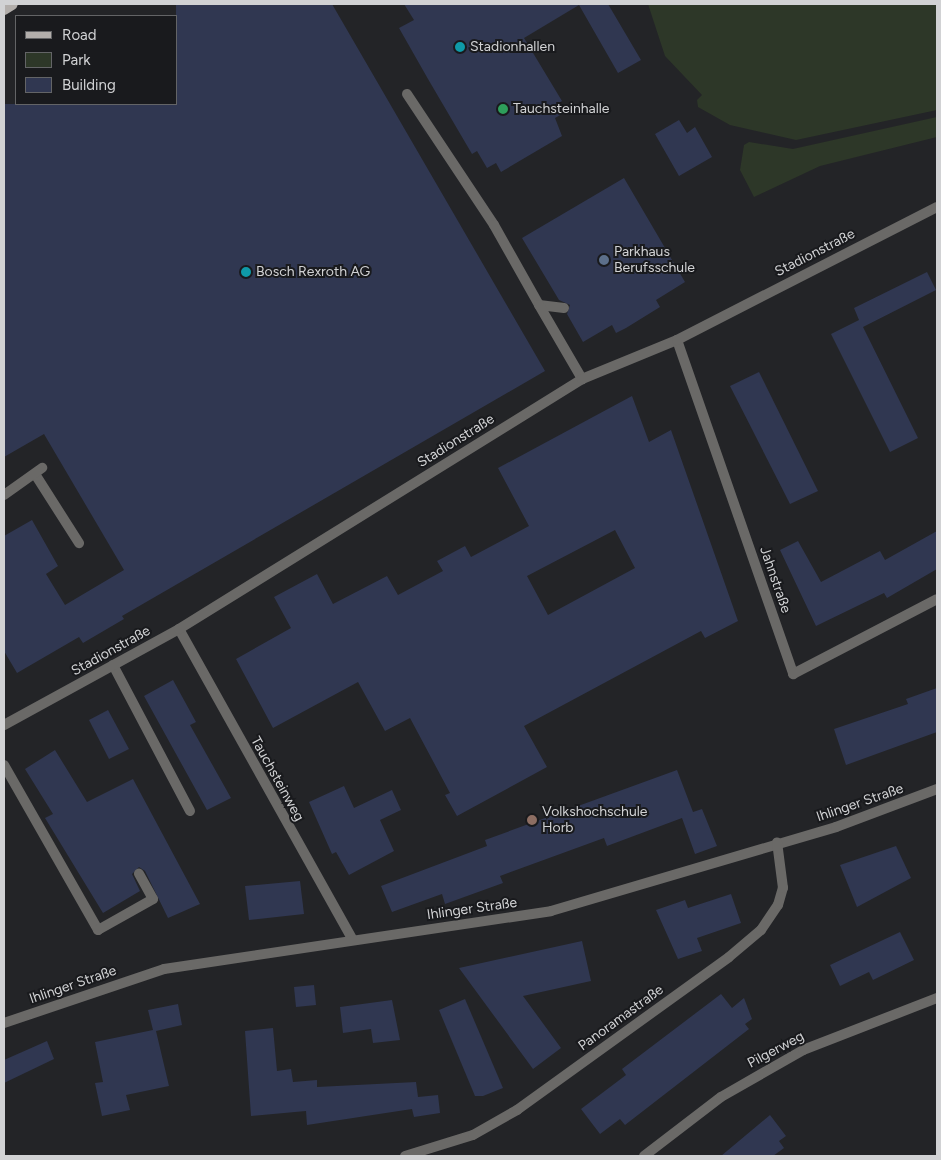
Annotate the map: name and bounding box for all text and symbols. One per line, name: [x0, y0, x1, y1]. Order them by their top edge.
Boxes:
legend: [15, 15, 178, 105]
text: Road: [62, 26, 97, 44]
place label: Stadionhallen: [470, 39, 555, 55]
marker: Stadionhallen: [454, 41, 466, 53]
text: Park: [62, 51, 91, 69]
text: Building: [62, 76, 116, 94]
place label: Tauchsteinhalle: [513, 101, 609, 117]
marker: Tauchsteinhalle: [497, 103, 509, 115]
street label: Stadionstraße: [772, 226, 858, 280]
place label: Parkhaus Berufsschule: [614, 244, 695, 276]
marker: Parkhaus Berufsschule: [598, 254, 610, 266]
place label: Bosch Rexroth AG: [256, 264, 370, 280]
marker: Bosch Rexroth AG: [240, 266, 252, 278]
street label: Stadionstraße: [414, 411, 498, 471]
street label: Jahnstraße: [756, 545, 794, 615]
street label: Stadionstraße: [69, 622, 153, 680]
street label: Tauchsteinweg: [247, 734, 307, 824]
street label: Ihlinger Straße: [814, 780, 906, 826]
place label: Volkshochschule Horb: [542, 804, 647, 836]
marker: Volkshochschule Horb: [526, 814, 538, 826]
street label: Ihlinger Straße: [426, 894, 518, 924]
street label: Ihlinger Straße: [27, 962, 119, 1008]
street label: Panoramastraße: [575, 981, 667, 1055]
street label: Pilgerweg: [745, 1028, 807, 1072]

